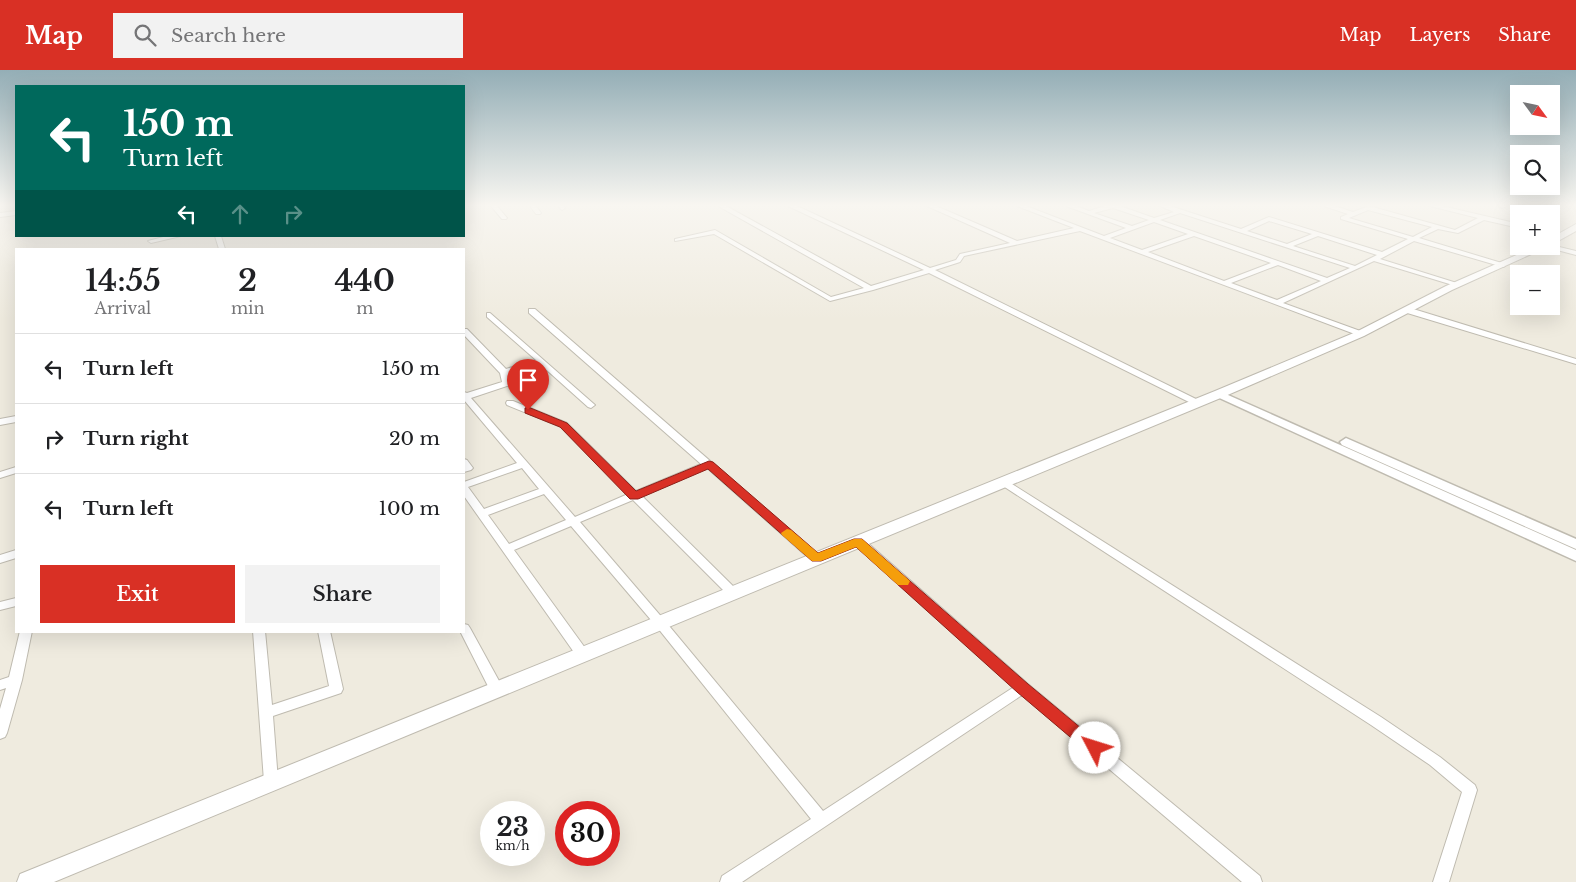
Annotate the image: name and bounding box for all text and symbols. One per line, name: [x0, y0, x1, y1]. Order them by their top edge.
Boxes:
search box: [113, 13, 463, 58]
text: Map: [25, 21, 83, 50]
icon: search: [131, 21, 159, 49]
text: Search here: [171, 24, 286, 47]
text: Map: [1340, 24, 1381, 46]
text: Layers: [1409, 24, 1470, 46]
text: Share: [1498, 24, 1551, 46]
north arrow: [1510, 85, 1560, 135]
map controls: [1510, 85, 1560, 315]
text: 150 m: [123, 102, 234, 145]
icon: left: [40, 105, 105, 170]
text: Turn left: [123, 145, 223, 172]
button: search: [1510, 145, 1560, 195]
icon: left: [173, 200, 201, 228]
icon: ahead: [226, 200, 254, 228]
icon: right: [279, 200, 307, 228]
button: +: [1510, 205, 1560, 255]
text: 14:55: [85, 262, 161, 299]
text: 2: [238, 262, 257, 299]
text: 440: [334, 262, 395, 299]
button: −: [1510, 265, 1560, 315]
text: Arrival: [95, 298, 151, 318]
text: min: [231, 298, 265, 318]
text: m: [356, 298, 373, 318]
icon: left: [40, 355, 68, 383]
text: Turn left: [83, 357, 174, 380]
text: 150 m: [381, 357, 440, 380]
pin: [507, 359, 549, 410]
icon: arrive: [514, 366, 542, 394]
icon: right: [40, 425, 68, 453]
text: Turn right: [83, 427, 189, 450]
text: 20 m: [389, 427, 440, 450]
icon: left: [40, 495, 68, 523]
text: Turn left: [83, 497, 174, 520]
text: 100 m: [379, 497, 440, 520]
button: Exit: [40, 565, 235, 623]
button: Share: [245, 565, 440, 623]
position arrow: [1068, 721, 1120, 773]
speed limit sign: 30: [555, 801, 620, 866]
text: 23: [496, 812, 529, 843]
text: km/h: [495, 838, 530, 853]

